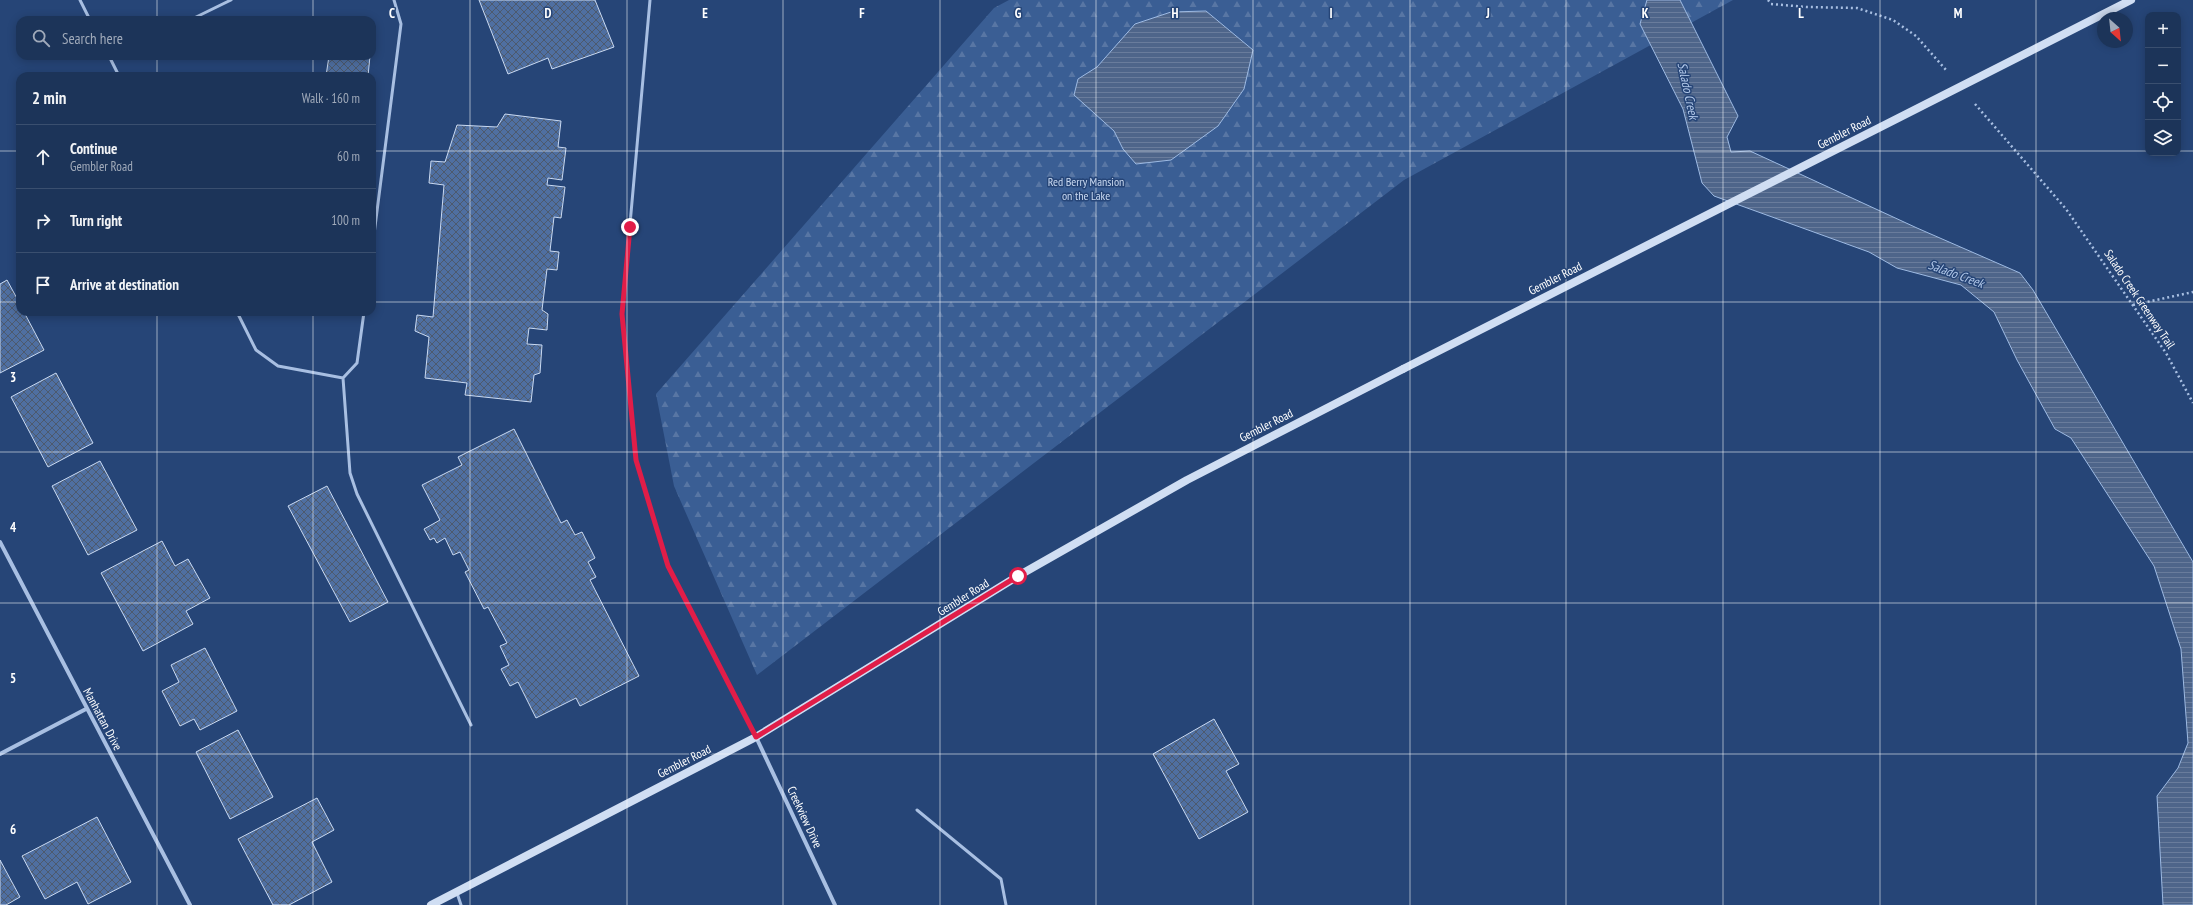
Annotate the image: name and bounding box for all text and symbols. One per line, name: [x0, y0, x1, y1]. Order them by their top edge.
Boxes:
text: C: [389, 5, 395, 22]
text: D: [545, 5, 552, 22]
text: E: [702, 5, 708, 22]
text: F: [859, 5, 865, 22]
text: G: [1015, 5, 1022, 22]
text: H: [1172, 5, 1179, 22]
text: I: [1329, 5, 1333, 22]
text: J: [1485, 5, 1490, 22]
text: K: [1642, 5, 1649, 22]
text: L: [1798, 5, 1804, 22]
text: M: [1954, 5, 1963, 22]
north arrow: [2097, 12, 2133, 48]
map controls: [2145, 12, 2181, 156]
button: +: [2145, 12, 2181, 48]
search box: [16, 16, 376, 60]
icon: search: [30, 27, 52, 49]
text: Search here: [62, 29, 123, 48]
button: −: [2145, 48, 2181, 84]
water label: Salado Creek: [1674, 61, 1703, 123]
button: locate: [2145, 84, 2181, 120]
text: 2 min: [32, 87, 66, 109]
text: Walk · 160 m: [302, 90, 360, 107]
street label: Gembler Road: [1815, 112, 1873, 152]
button: layers: [2145, 120, 2181, 156]
text: Continue: [70, 139, 117, 158]
icon: ahead: [32, 146, 54, 168]
text: 60 m: [337, 148, 360, 165]
text: Gembler Road: [70, 158, 133, 175]
park label: Red Berry Mansion on the Lake: [1048, 174, 1124, 203]
icon: right: [32, 210, 54, 232]
text: Turn right: [70, 211, 122, 230]
text: 100 m: [331, 212, 360, 229]
route end: [621, 218, 639, 236]
street label: Salado Creek Greenway Trail: [2101, 247, 2179, 352]
water label: Salado Creek: [1926, 256, 1988, 293]
street label: Gembler Road: [1526, 258, 1584, 298]
icon: arrive: [32, 274, 54, 296]
text: Arrive at destination: [70, 275, 179, 294]
text: 3: [10, 369, 16, 386]
street label: Gembler Road: [1237, 405, 1295, 445]
text: 4: [10, 519, 17, 536]
route start: [1009, 567, 1027, 585]
street label: Gembler Road: [934, 575, 992, 619]
text: 5: [10, 670, 16, 687]
street label: Manhattan Drive: [80, 685, 126, 753]
street label: Gembler Road: [655, 741, 713, 781]
street label: Creekview Drive: [784, 784, 826, 850]
text: 6: [10, 821, 16, 838]

